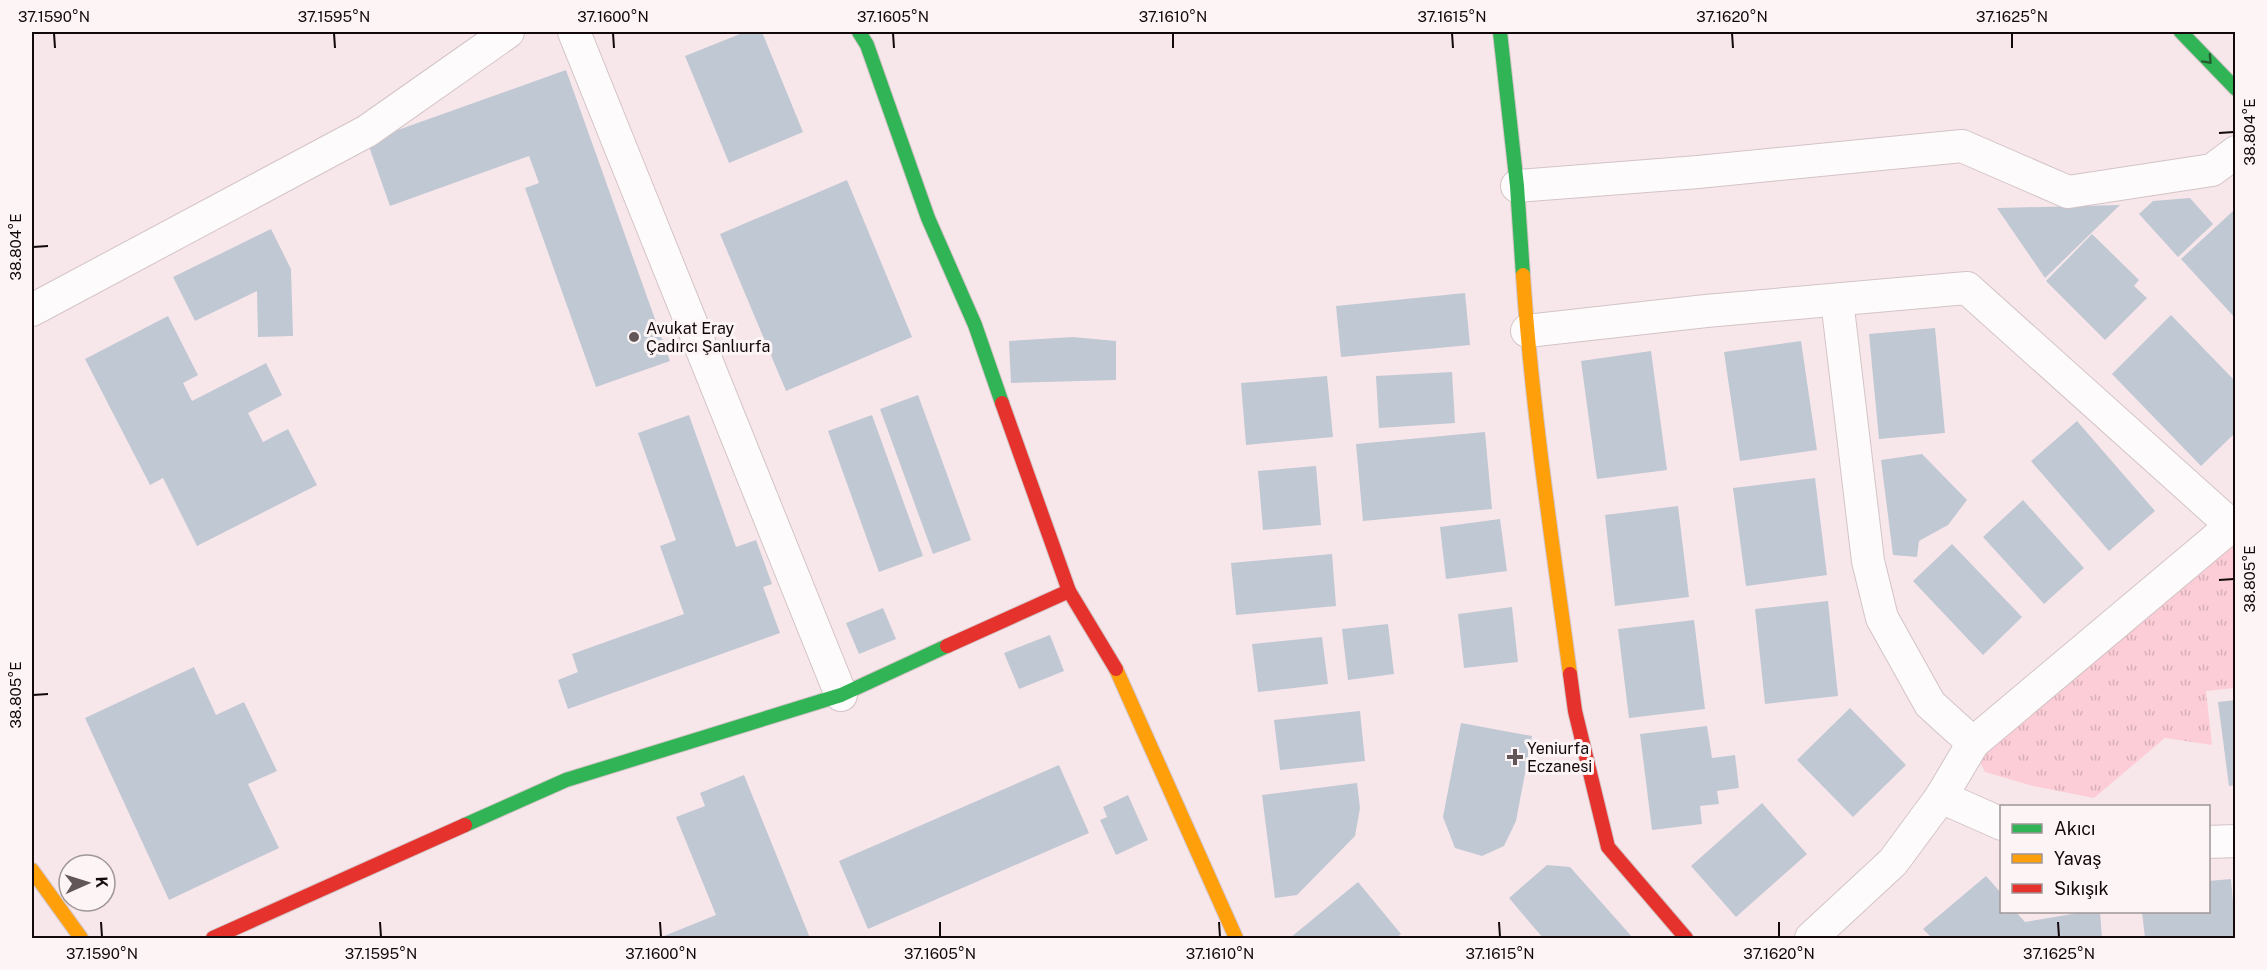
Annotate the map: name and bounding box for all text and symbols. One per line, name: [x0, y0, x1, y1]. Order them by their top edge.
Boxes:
text: 37.1590°N: [18, 8, 90, 25]
text: 37.1595°N: [298, 8, 370, 25]
text: 37.1600°N: [577, 8, 649, 25]
text: 37.1605°N: [857, 8, 929, 25]
text: 37.1610°N: [1139, 8, 1207, 25]
text: 37.1615°N: [1417, 8, 1487, 25]
text: 37.1620°N: [1696, 8, 1768, 25]
text: 37.1625°N: [1976, 8, 2048, 25]
one-way arrow: [2201, 54, 2212, 64]
text: 38.804°E: [2241, 99, 2258, 165]
text: 38.804°E: [7, 214, 24, 280]
place label: Avukat Eray Çadırcı Şanlıurfa: [646, 319, 770, 356]
marker: Avukat Eray Çadırcı Şanlıurfa: [627, 330, 641, 344]
text: 38.805°E: [2241, 545, 2258, 613]
text: 38.805°E: [7, 661, 24, 729]
place label: Yeniurfa Eczanesi: [1527, 739, 1592, 776]
marker: Yeniurfa Eczanesi: [1508, 750, 1522, 764]
legend: [2000, 805, 2210, 913]
text: Akıcı: [2054, 818, 2095, 839]
text: Yavaş: [2054, 848, 2101, 869]
north arrow: [57, 853, 117, 913]
text: K: [92, 876, 111, 889]
text: Sıkışık: [2054, 878, 2109, 899]
text: 37.1590°N: [66, 945, 138, 962]
text: 37.1595°N: [345, 945, 417, 962]
text: 37.1600°N: [625, 945, 697, 962]
text: 37.1605°N: [904, 945, 976, 962]
text: 37.1610°N: [1186, 945, 1254, 962]
text: 37.1615°N: [1465, 945, 1535, 962]
text: 37.1620°N: [1743, 945, 1815, 962]
text: 37.1625°N: [2023, 945, 2095, 962]

